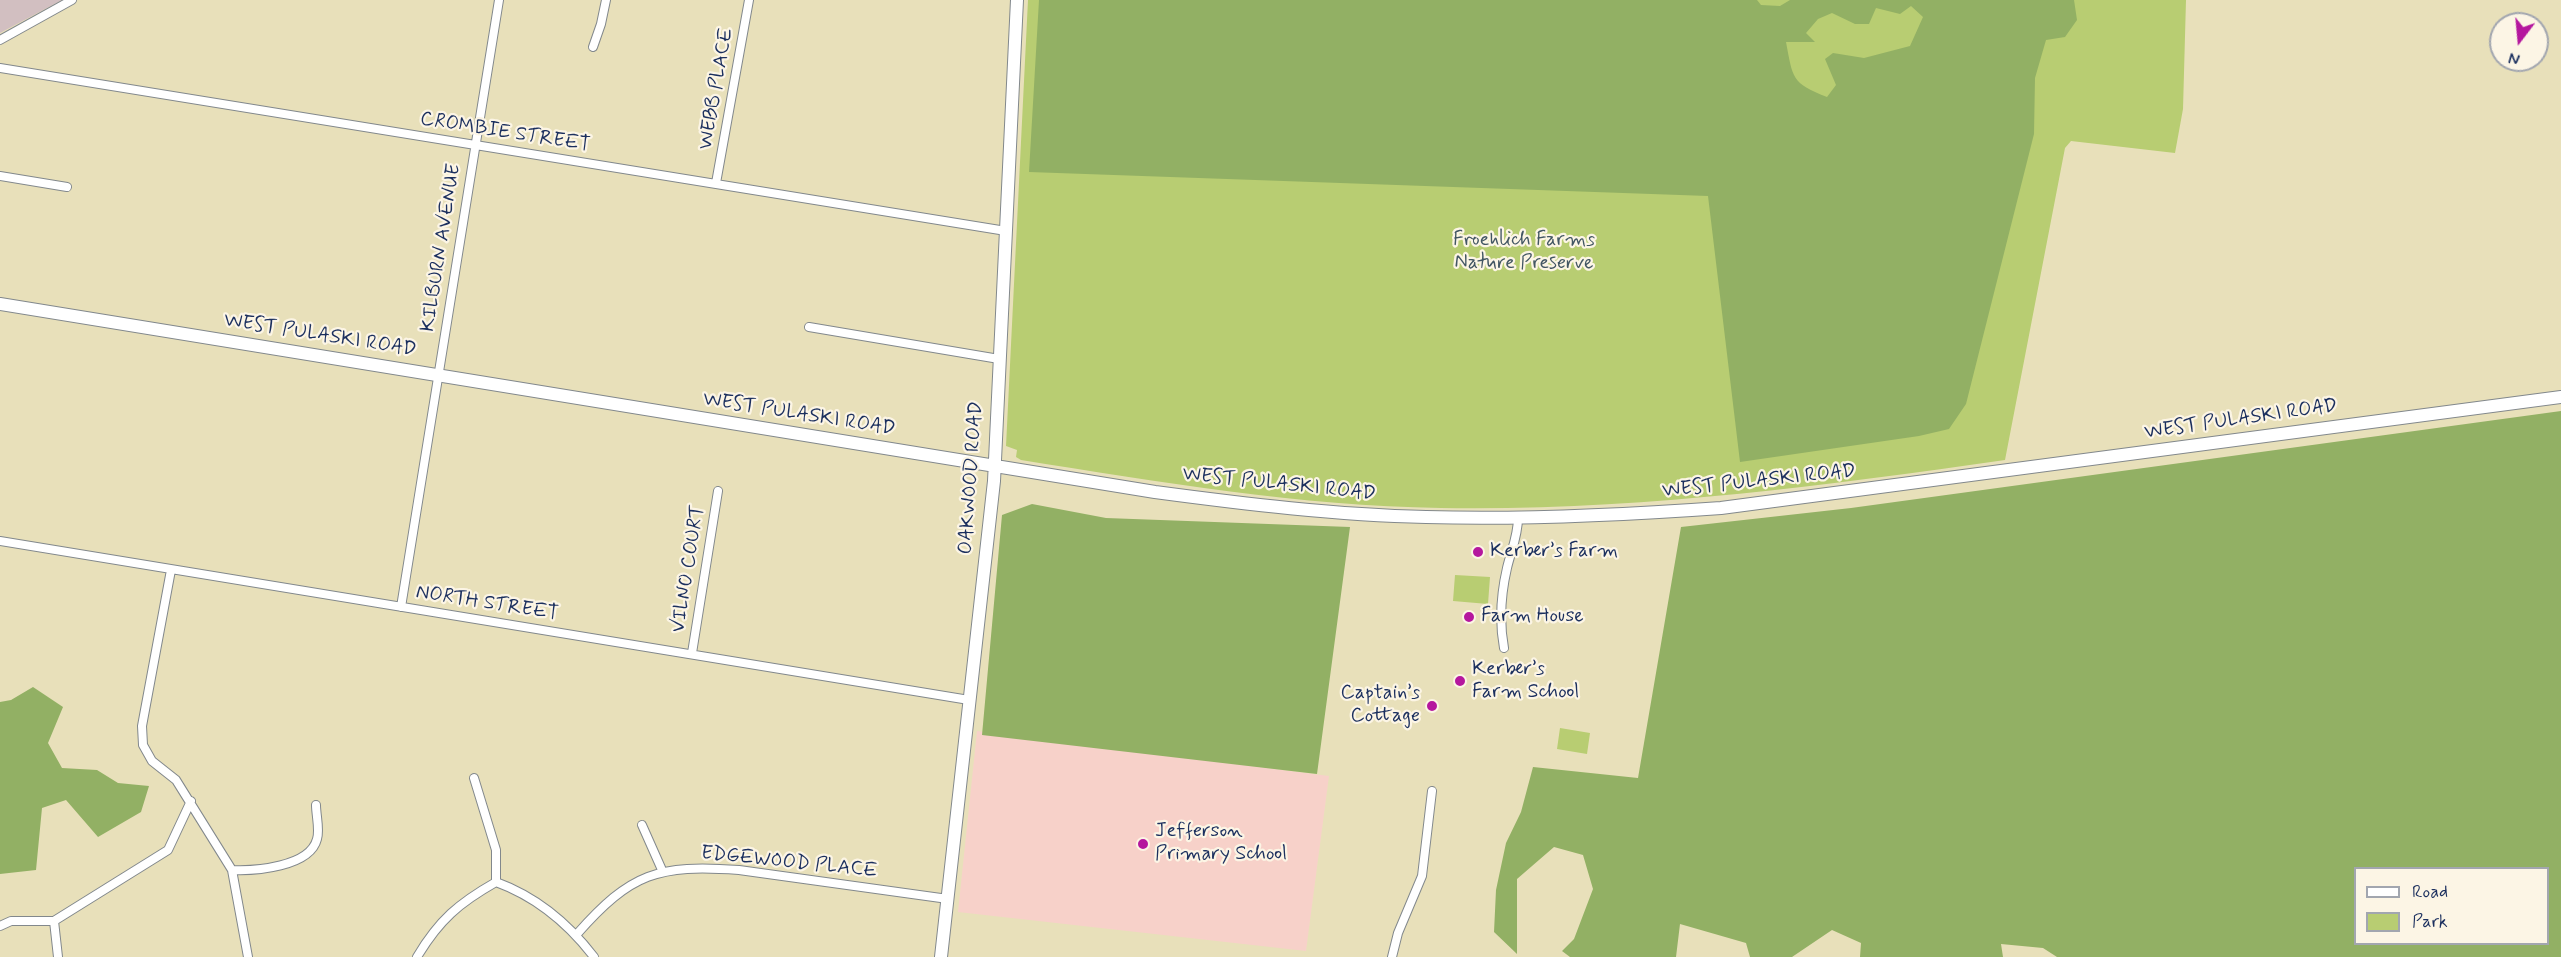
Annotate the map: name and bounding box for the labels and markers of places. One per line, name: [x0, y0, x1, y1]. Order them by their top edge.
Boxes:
place label: Kerber’s Farm: [1490, 540, 1618, 564]
marker: Kerber’s Farm: [1471, 545, 1485, 559]
place label: Farm House: [1481, 605, 1584, 629]
marker: Farm House: [1462, 610, 1476, 624]
place label: Kerber’s Farm School: [1472, 658, 1579, 705]
marker: Kerber’s Farm School: [1453, 674, 1467, 688]
place label: Captain’s Cottage: [1340, 682, 1420, 729]
marker: Captain’s Cottage: [1425, 699, 1439, 713]
place label: Jefferson Primary School: [1155, 820, 1287, 867]
marker: Jefferson Primary School: [1136, 837, 1150, 851]

